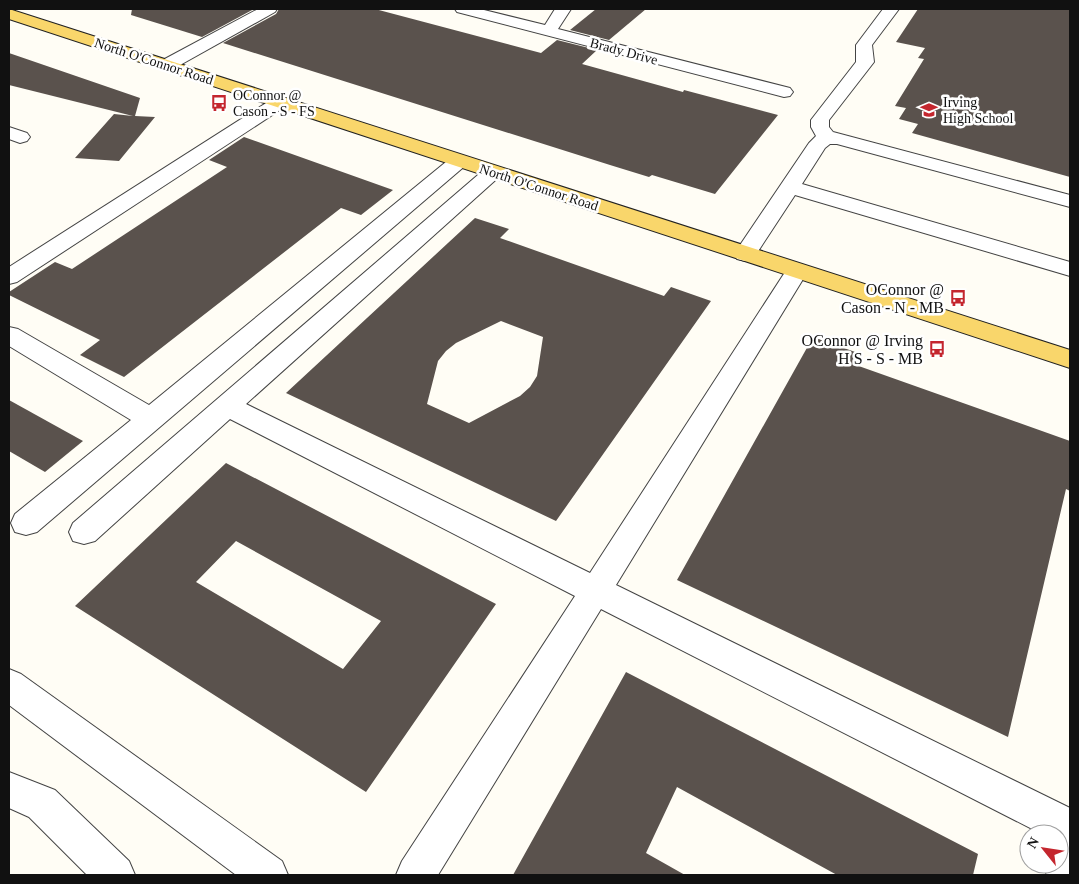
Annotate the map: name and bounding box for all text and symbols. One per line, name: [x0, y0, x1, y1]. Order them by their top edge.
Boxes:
street label: North O'Connor Road: [93, 35, 215, 88]
street label: Brady Drive: [588, 35, 659, 68]
place label: OConnor @ Cason - S - FS: [233, 88, 315, 119]
bus stop icon: OConnor @ Cason - S - FS: [209, 93, 229, 113]
place label: Irving High School: [943, 95, 1014, 126]
school or university icon: Irving High School: [919, 100, 939, 120]
street label: North O'Connor Road: [478, 161, 600, 214]
place label: OConnor @ Cason - N - MB: [841, 281, 944, 316]
bus stop icon: OConnor @ Cason - N - MB: [948, 288, 968, 308]
place label: OConnor @ Irving H S - S - MB: [802, 332, 923, 367]
bus stop icon: OConnor @ Irving H S - S - MB: [927, 339, 947, 359]
north arrow: [1019, 824, 1069, 874]
text: N: [1024, 835, 1042, 851]

